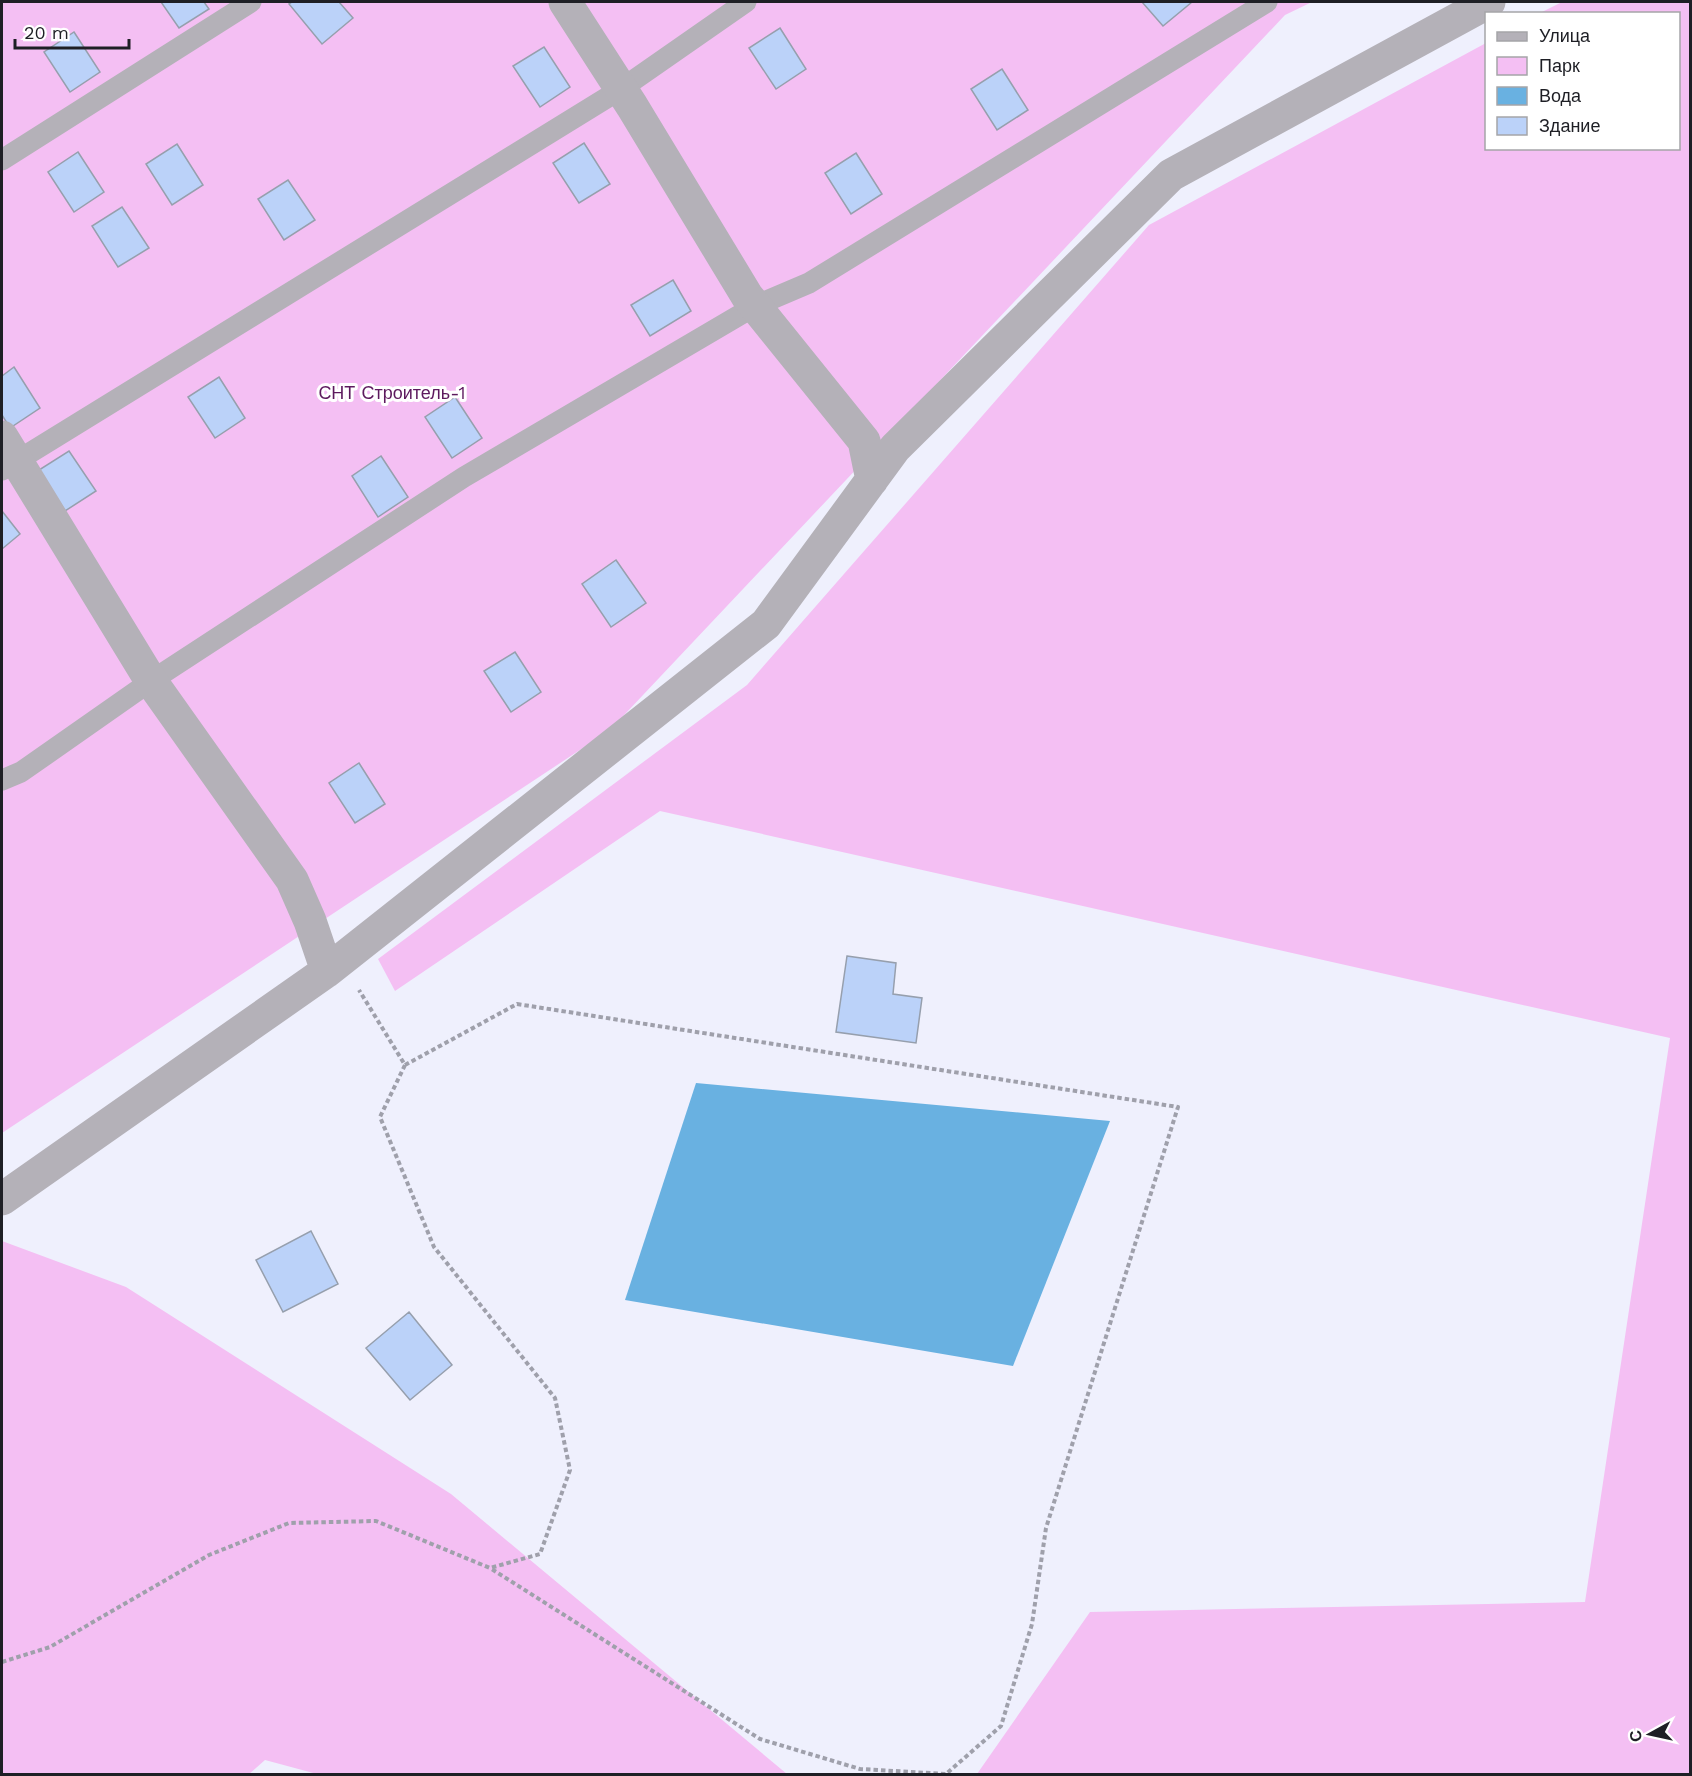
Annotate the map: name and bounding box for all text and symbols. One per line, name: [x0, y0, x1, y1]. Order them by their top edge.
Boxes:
scale bar: [15, 12, 129, 50]
legend: [1485, 12, 1680, 150]
text: 20 m: [24, 22, 69, 43]
text: Улица: [1539, 25, 1591, 46]
text: Парк: [1539, 55, 1580, 76]
text: Вода: [1539, 85, 1582, 106]
text: Здание: [1539, 115, 1600, 136]
park label: СНТ Строитель-1: [318, 382, 466, 403]
north arrow: [1620, 1704, 1680, 1764]
text: С: [1625, 1729, 1646, 1743]

